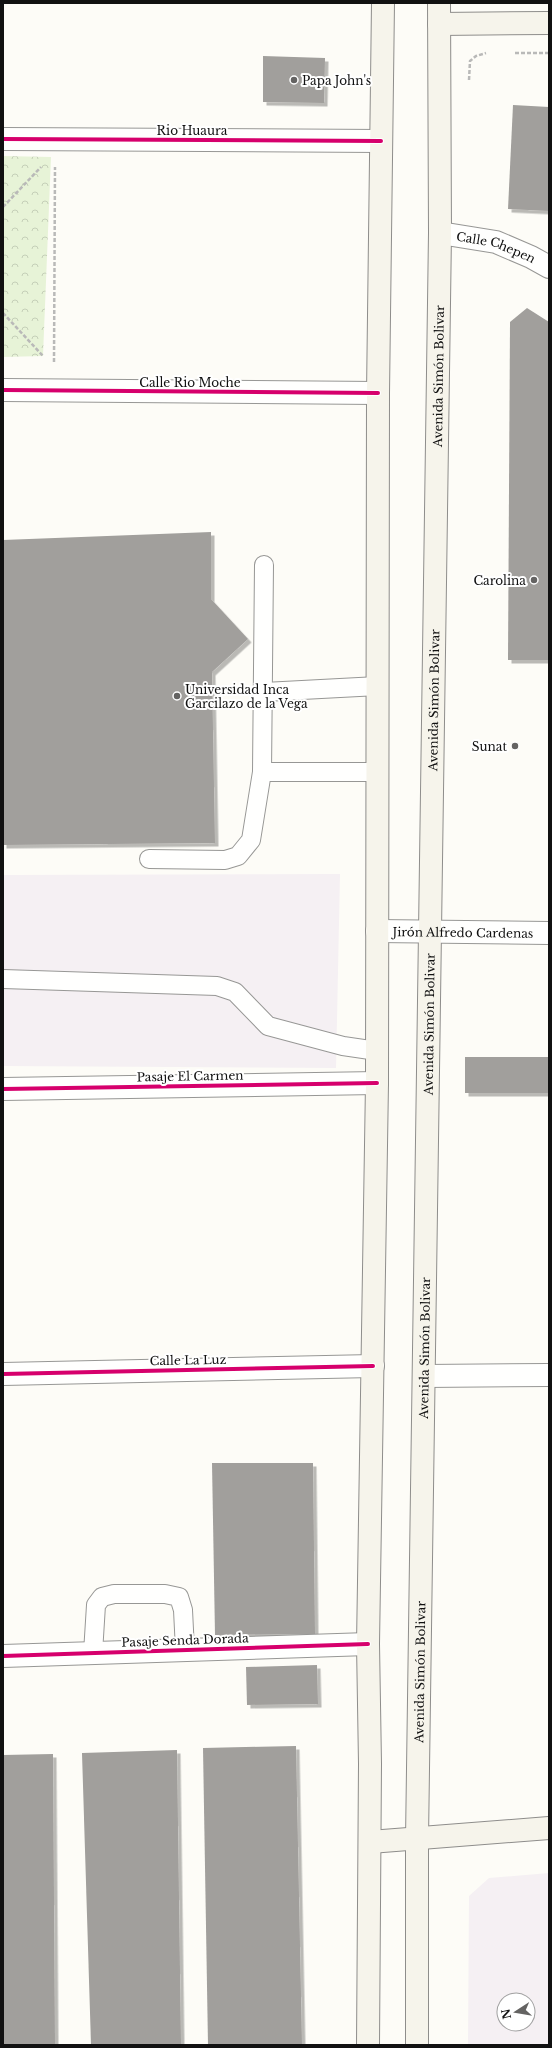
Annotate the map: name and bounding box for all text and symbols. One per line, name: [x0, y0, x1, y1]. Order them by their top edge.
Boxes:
place label: Papa John's: [302, 73, 371, 88]
marker: Papa John's: [289, 75, 299, 85]
street label: Rio Huaura: [157, 123, 228, 138]
street label: Calle Chepen: [455, 228, 539, 266]
street label: Avenida Simón Bolivar: [429, 305, 446, 448]
street label: Calle Rio Moche: [139, 375, 241, 390]
place label: Carolina: [473, 573, 526, 588]
marker: Carolina: [529, 575, 539, 585]
street label: Avenida Simón Bolivar: [425, 629, 442, 772]
place label: Universidad Inca Garcilazo de la Vega: [185, 682, 308, 711]
marker: Universidad Inca Garcilazo de la Vega: [172, 691, 182, 701]
place label: Sunat: [472, 739, 507, 754]
marker: Sunat: [510, 741, 520, 751]
street label: Jirón Alfredo Cardenas: [391, 924, 533, 940]
street label: Avenida Simón Bolivar: [420, 953, 437, 1096]
street label: Pasaje El Carmen: [136, 1068, 244, 1084]
street label: Avenida Simón Bolivar: [416, 1277, 433, 1420]
street label: Calle La Luz: [150, 1352, 227, 1368]
street label: Avenida Simón Bolivar: [411, 1601, 428, 1744]
street label: Pasaje Senda Dorada: [121, 1630, 249, 1650]
north arrow: [496, 1992, 536, 2032]
text: N: [498, 2007, 514, 2021]

